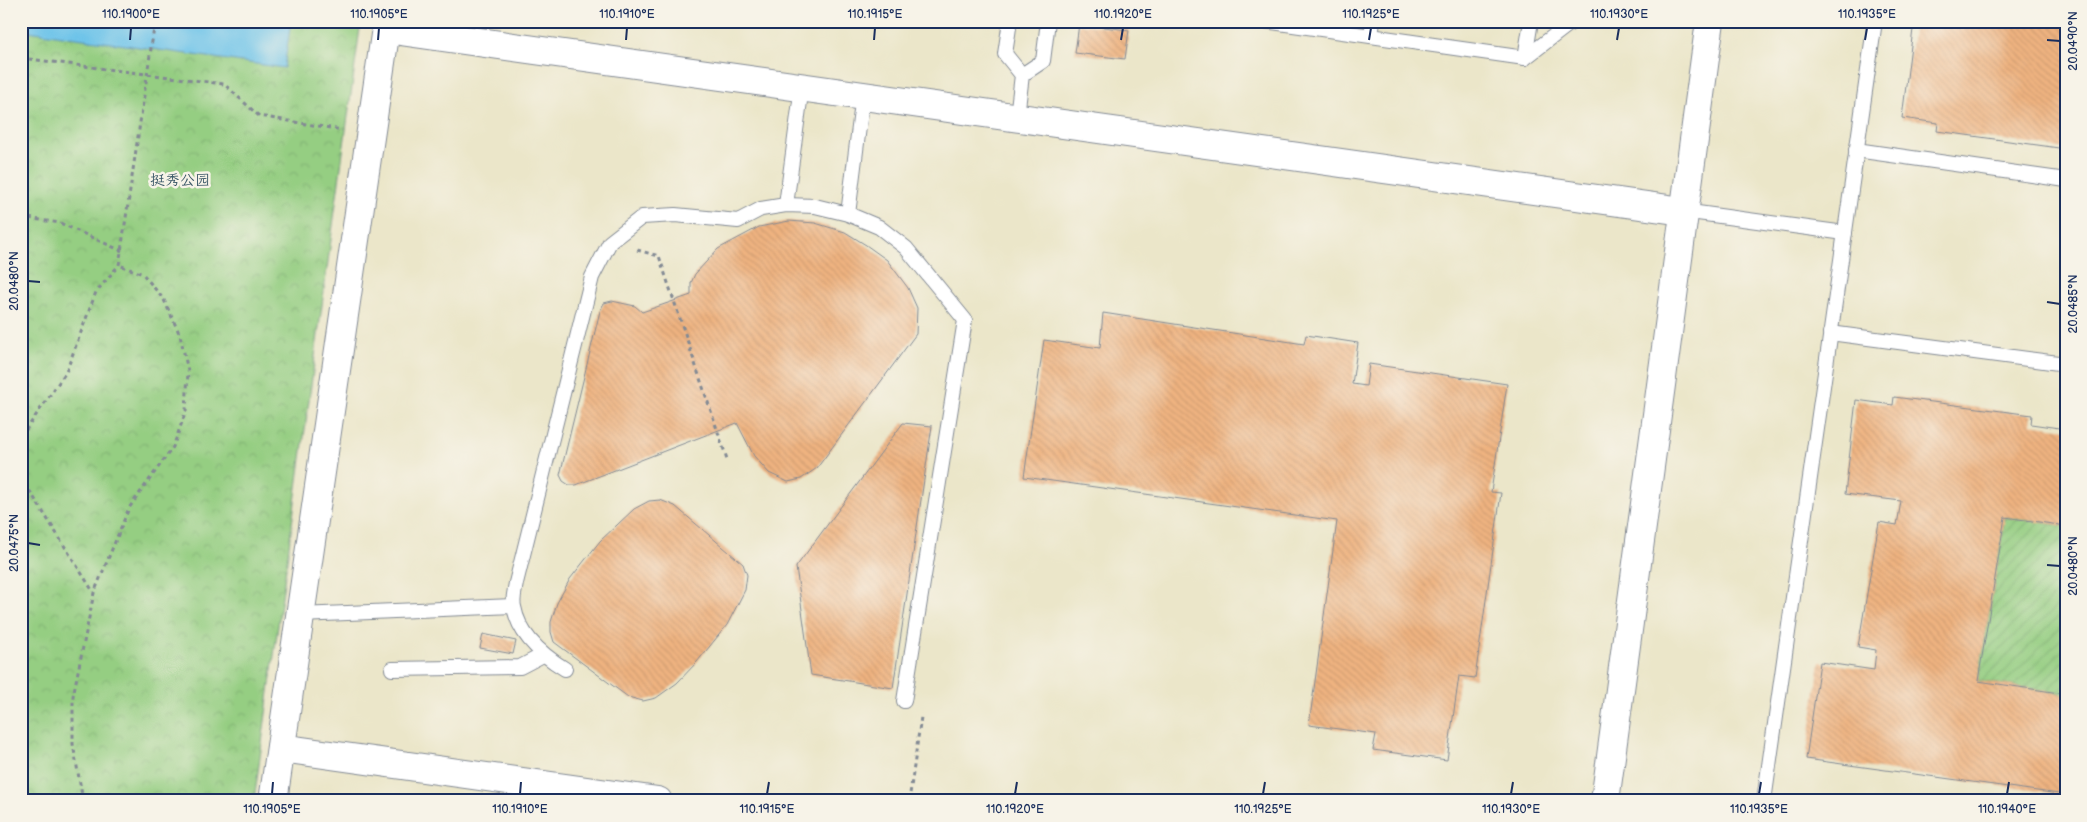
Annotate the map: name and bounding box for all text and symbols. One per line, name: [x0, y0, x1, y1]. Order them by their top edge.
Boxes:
text: 110.1900°E: [102, 7, 160, 22]
text: 110.1905°E: [350, 7, 408, 22]
text: 110.1910°E: [599, 7, 655, 22]
text: 110.1915°E: [847, 7, 903, 22]
text: 110.1920°E: [1094, 7, 1152, 22]
text: 110.1925°E: [1342, 7, 1400, 22]
text: 110.1930°E: [1590, 7, 1648, 22]
text: 110.1935°E: [1838, 7, 1896, 22]
text: 20.0490°N: [2066, 11, 2081, 71]
park label: 挺秀公园: [150, 171, 210, 190]
text: 20.0480°N: [7, 251, 22, 311]
text: 20.0485°N: [2066, 274, 2081, 334]
text: 20.0475°N: [7, 514, 22, 572]
text: 20.0480°N: [2066, 536, 2081, 596]
text: 110.1905°E: [243, 802, 301, 817]
text: 110.1910°E: [492, 802, 548, 817]
text: 110.1915°E: [739, 802, 795, 817]
text: 110.1920°E: [986, 802, 1044, 817]
text: 110.1925°E: [1234, 802, 1292, 817]
text: 110.1930°E: [1482, 802, 1540, 817]
text: 110.1935°E: [1730, 802, 1788, 817]
text: 110.1940°E: [1978, 802, 2036, 817]

